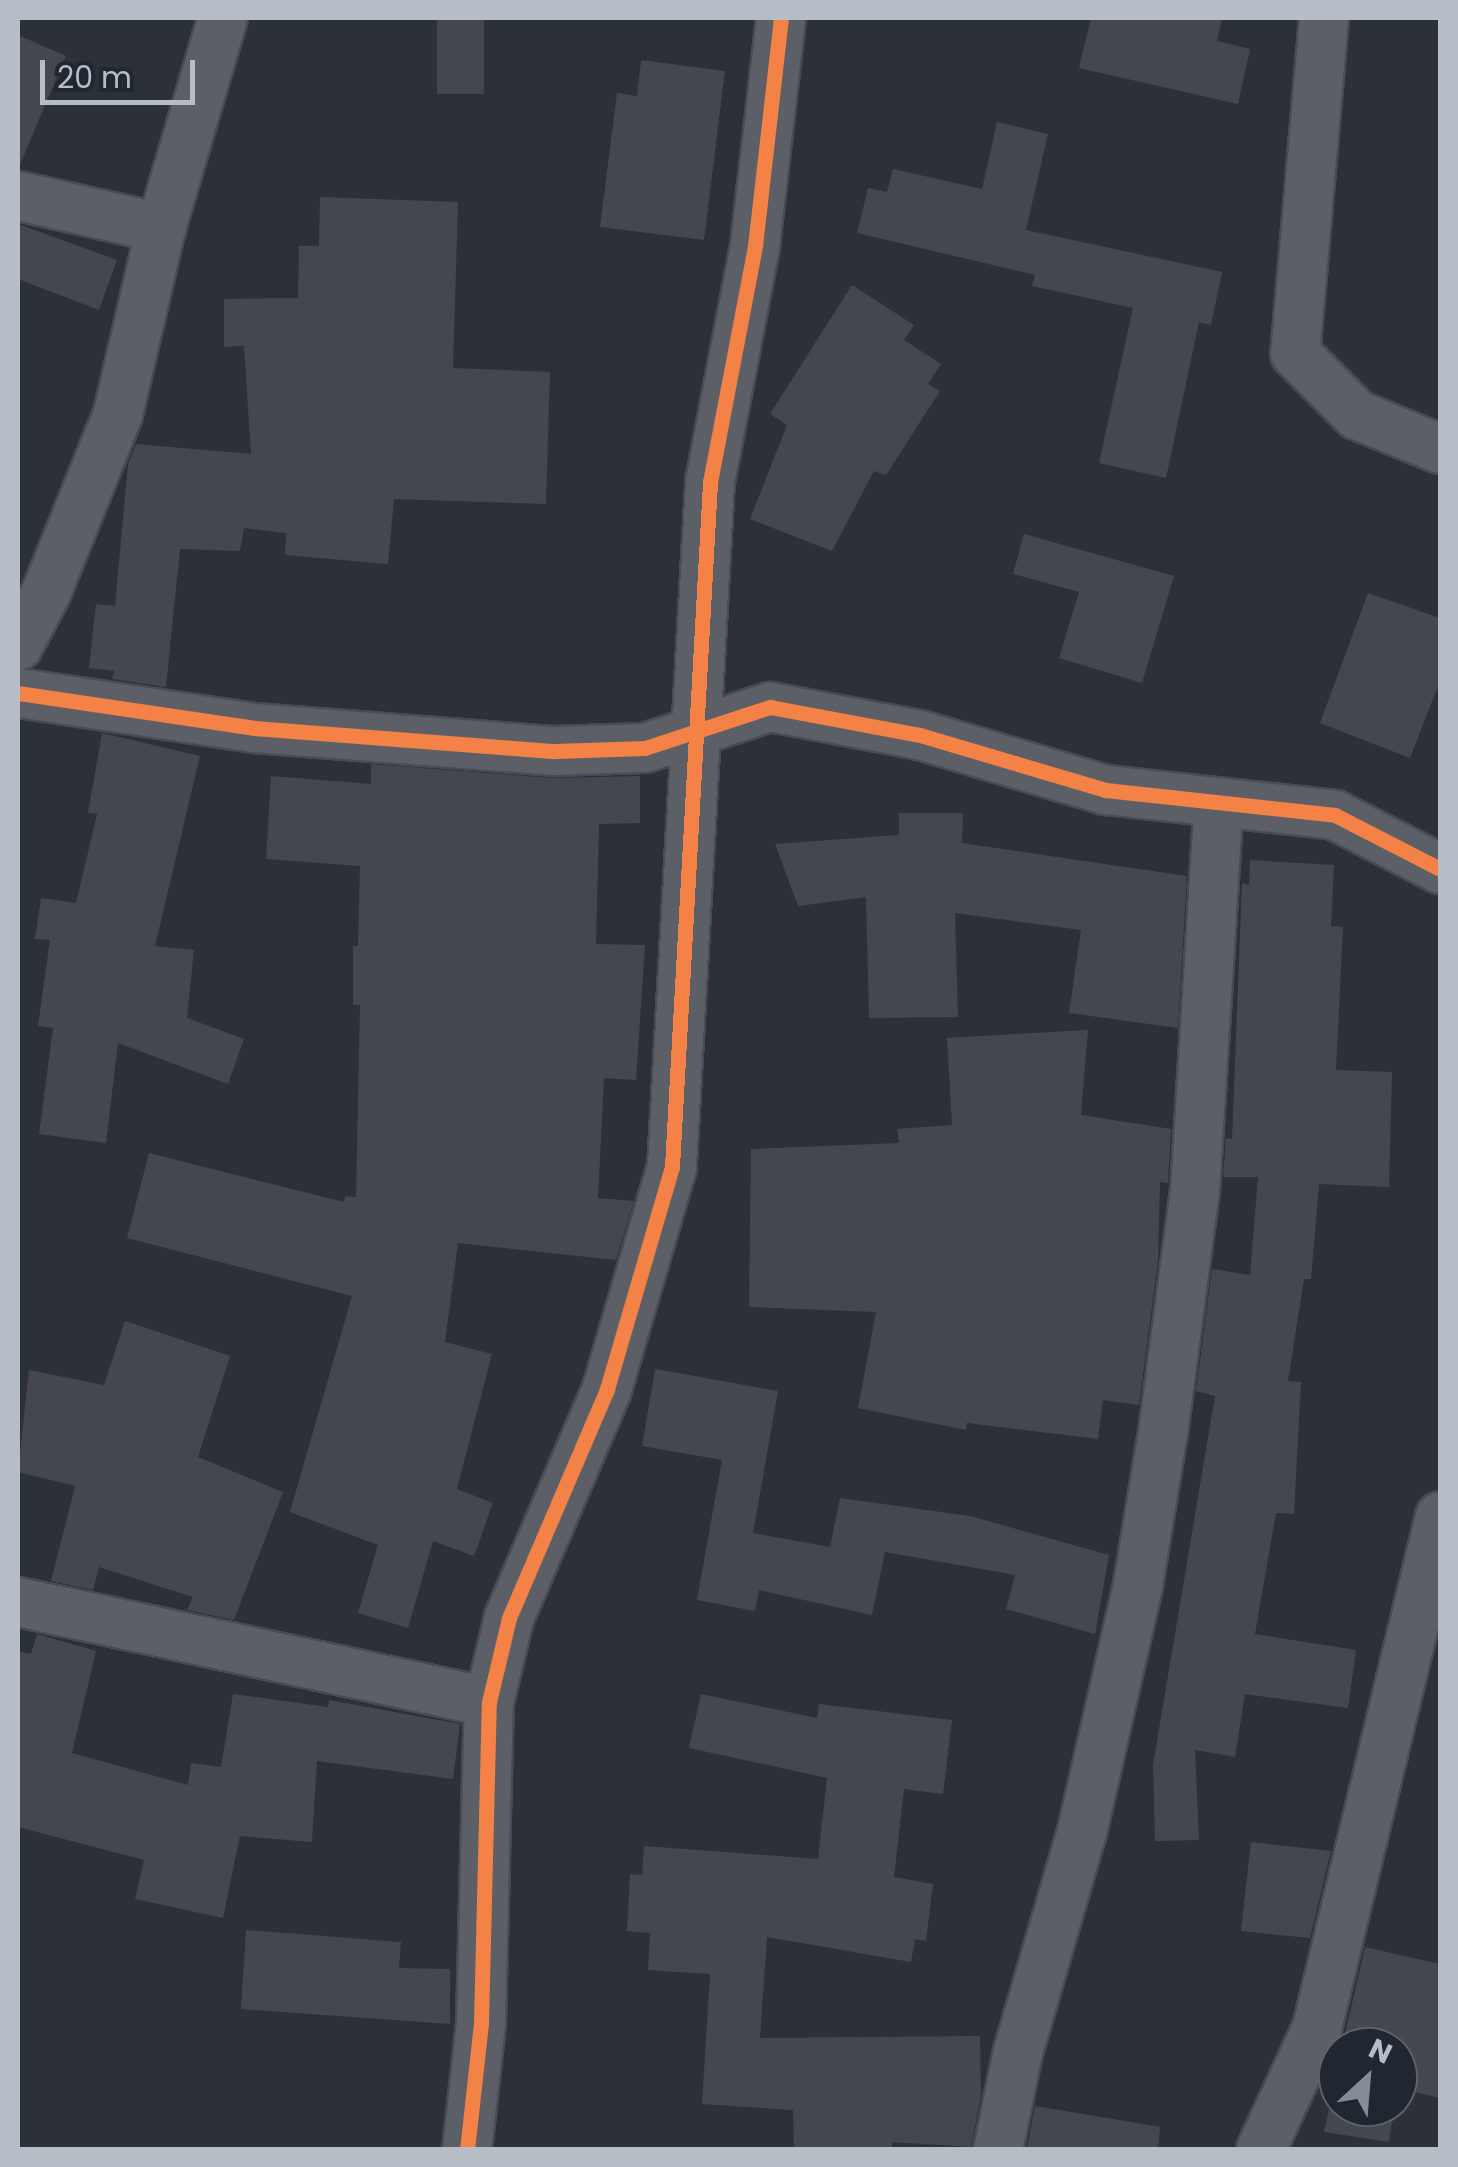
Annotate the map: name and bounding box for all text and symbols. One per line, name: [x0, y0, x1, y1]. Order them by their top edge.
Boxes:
scale bar: [45, 40, 200, 102]
text: 20 m: [57, 56, 132, 99]
north arrow: [1318, 2027, 1418, 2127]
text: N: [1362, 2029, 1399, 2074]

